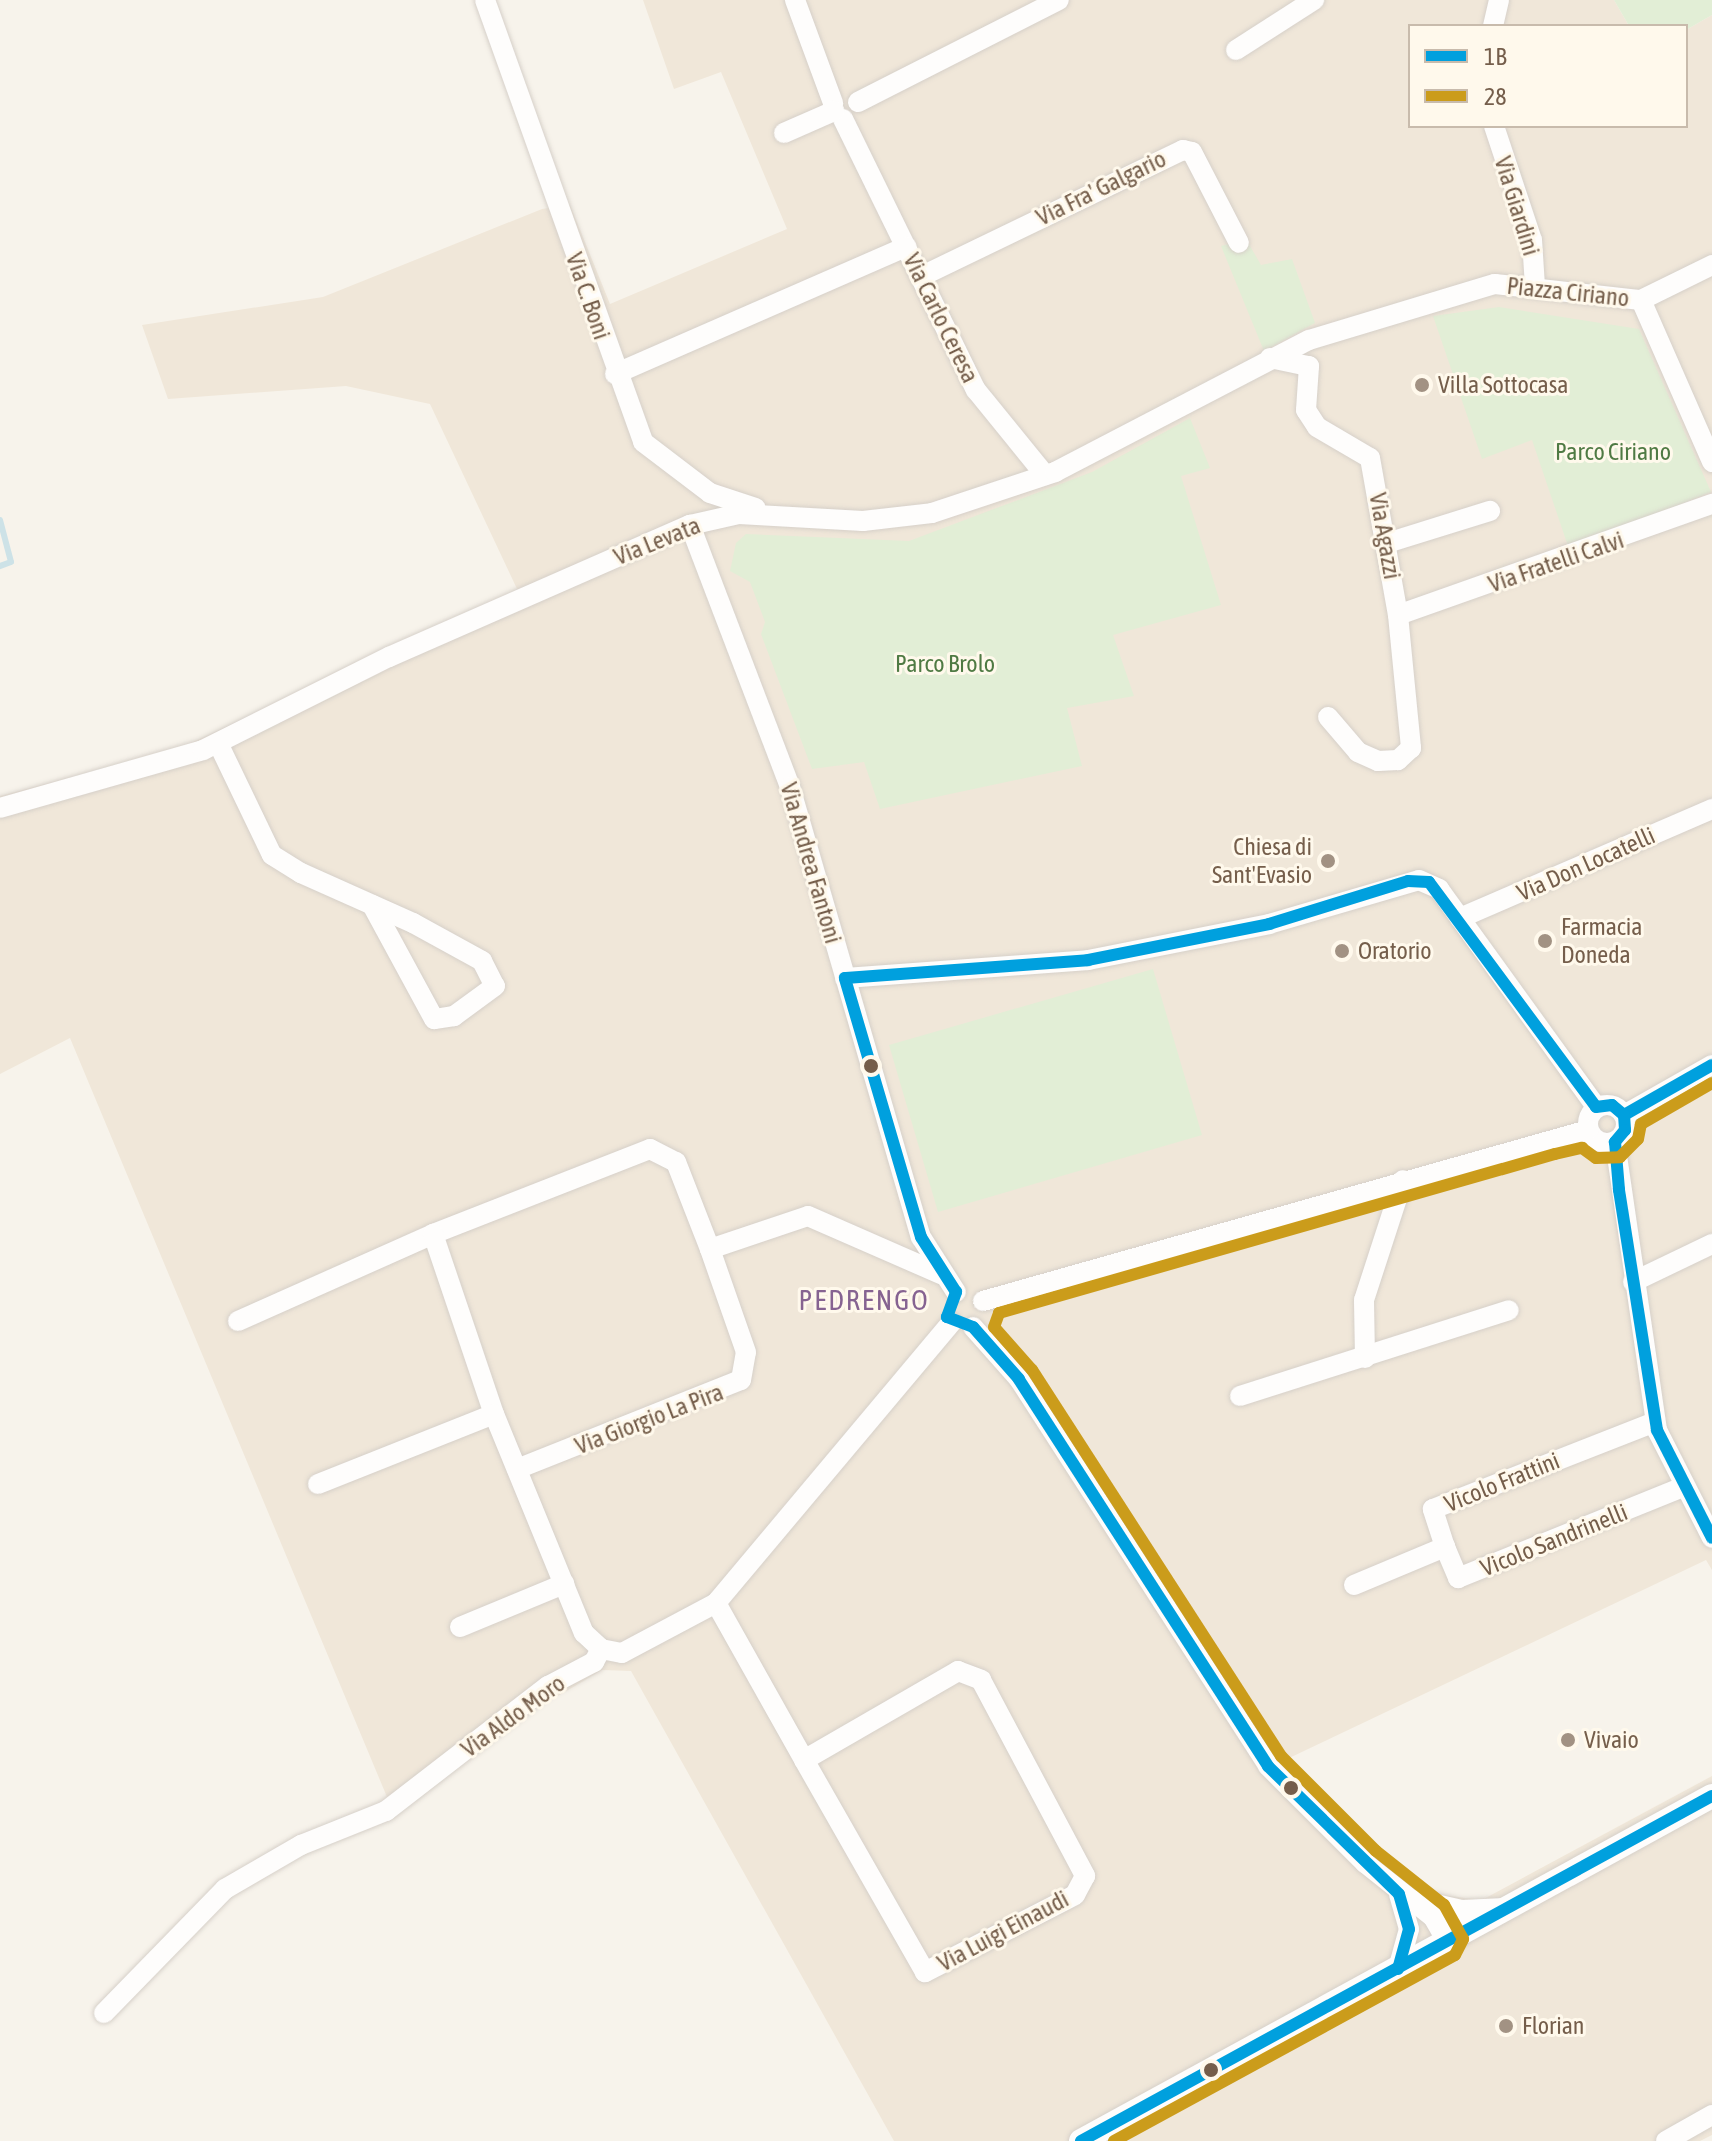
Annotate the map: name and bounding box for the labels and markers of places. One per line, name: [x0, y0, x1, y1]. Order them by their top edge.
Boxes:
place label: Villa Sottocasa: [1438, 371, 1568, 399]
marker: Villa Sottocasa: [1413, 376, 1431, 394]
place label: Chiesa di Sant'Evasio: [1212, 833, 1312, 889]
marker: Chiesa di Sant'Evasio: [1319, 852, 1337, 870]
place label: Farmacia Doneda: [1561, 913, 1642, 969]
marker: Farmacia Doneda: [1536, 932, 1554, 950]
place label: Oratorio: [1358, 937, 1432, 965]
marker: Oratorio: [1333, 942, 1351, 960]
unlabelled marker: [863, 1058, 879, 1074]
place label: Vivaio: [1584, 1726, 1639, 1754]
marker: Vivaio: [1559, 1731, 1577, 1749]
unlabelled marker: [1283, 1780, 1299, 1796]
place label: Florian: [1522, 2012, 1584, 2040]
marker: Florian: [1497, 2017, 1515, 2035]
unlabelled marker: [1203, 2062, 1219, 2078]

